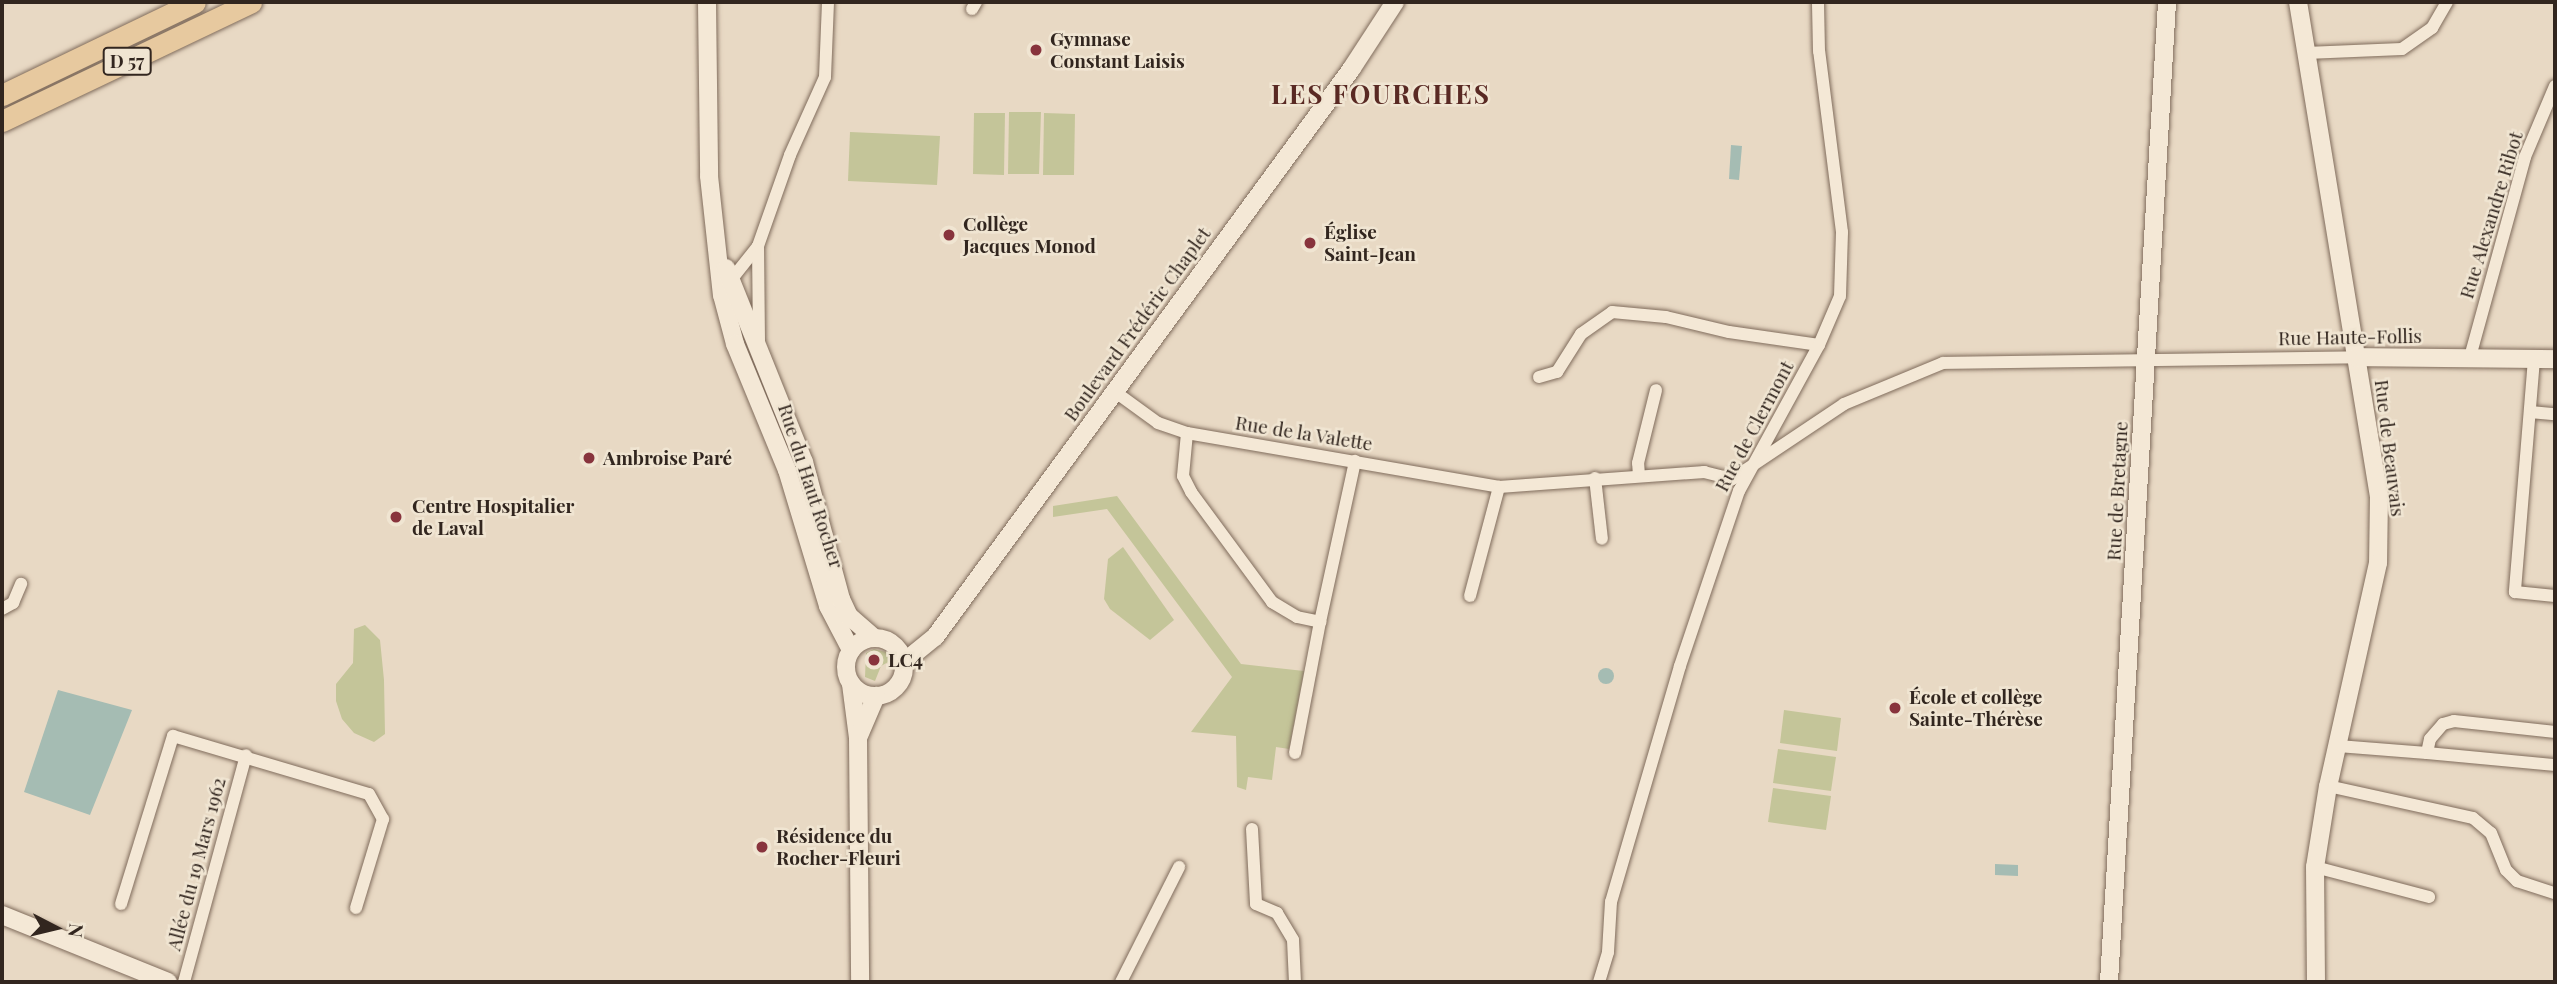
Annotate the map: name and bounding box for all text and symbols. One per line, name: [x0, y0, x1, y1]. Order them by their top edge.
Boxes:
place label: Gymnase Constant Laisis: [1050, 28, 1185, 72]
marker: Gymnase Constant Laisis: [1028, 42, 1044, 58]
road number: D 57: [102, 46, 152, 76]
district label: LES FOURCHES: [1272, 78, 1490, 110]
street label: Rue Alexandre Ribot: [2455, 128, 2527, 302]
place label: Collège Jacques Monod: [963, 213, 1096, 257]
place label: Église Saint-Jean: [1324, 221, 1416, 265]
street label: Boulevard Frédéric Chaplet: [1059, 223, 1215, 425]
marker: Collège Jacques Monod: [941, 227, 957, 243]
marker: Église Saint-Jean: [1302, 235, 1318, 251]
street label: Rue Haute-Follis: [2278, 324, 2422, 350]
street label: Rue de Clermont: [1710, 357, 1798, 495]
street label: Rue de Beauvais: [2370, 378, 2410, 518]
street label: Rue du Haut Rocher: [774, 401, 848, 571]
street label: Rue de la Valette: [1233, 411, 1375, 455]
street label: Rue de Bretagne: [2102, 421, 2132, 561]
place label: Ambroise Paré: [603, 447, 732, 469]
marker: Ambroise Paré: [581, 450, 597, 466]
place label: Centre Hospitalier de Laval: [412, 495, 574, 539]
marker: Centre Hospitalier de Laval: [386, 507, 406, 527]
place label: LC4: [888, 649, 923, 671]
marker: LC4: [866, 652, 882, 668]
place label: École et collège Sainte-Thérèse: [1909, 686, 2043, 730]
marker: École et collège Sainte-Thérèse: [1887, 700, 1903, 716]
street label: Allée du 19 Mars 1962: [162, 775, 230, 953]
place label: Résidence du Rocher-Fleuri: [776, 825, 901, 869]
marker: Résidence du Rocher-Fleuri: [754, 839, 770, 855]
north arrow: [21, 893, 91, 963]
text: N: [63, 922, 91, 939]

